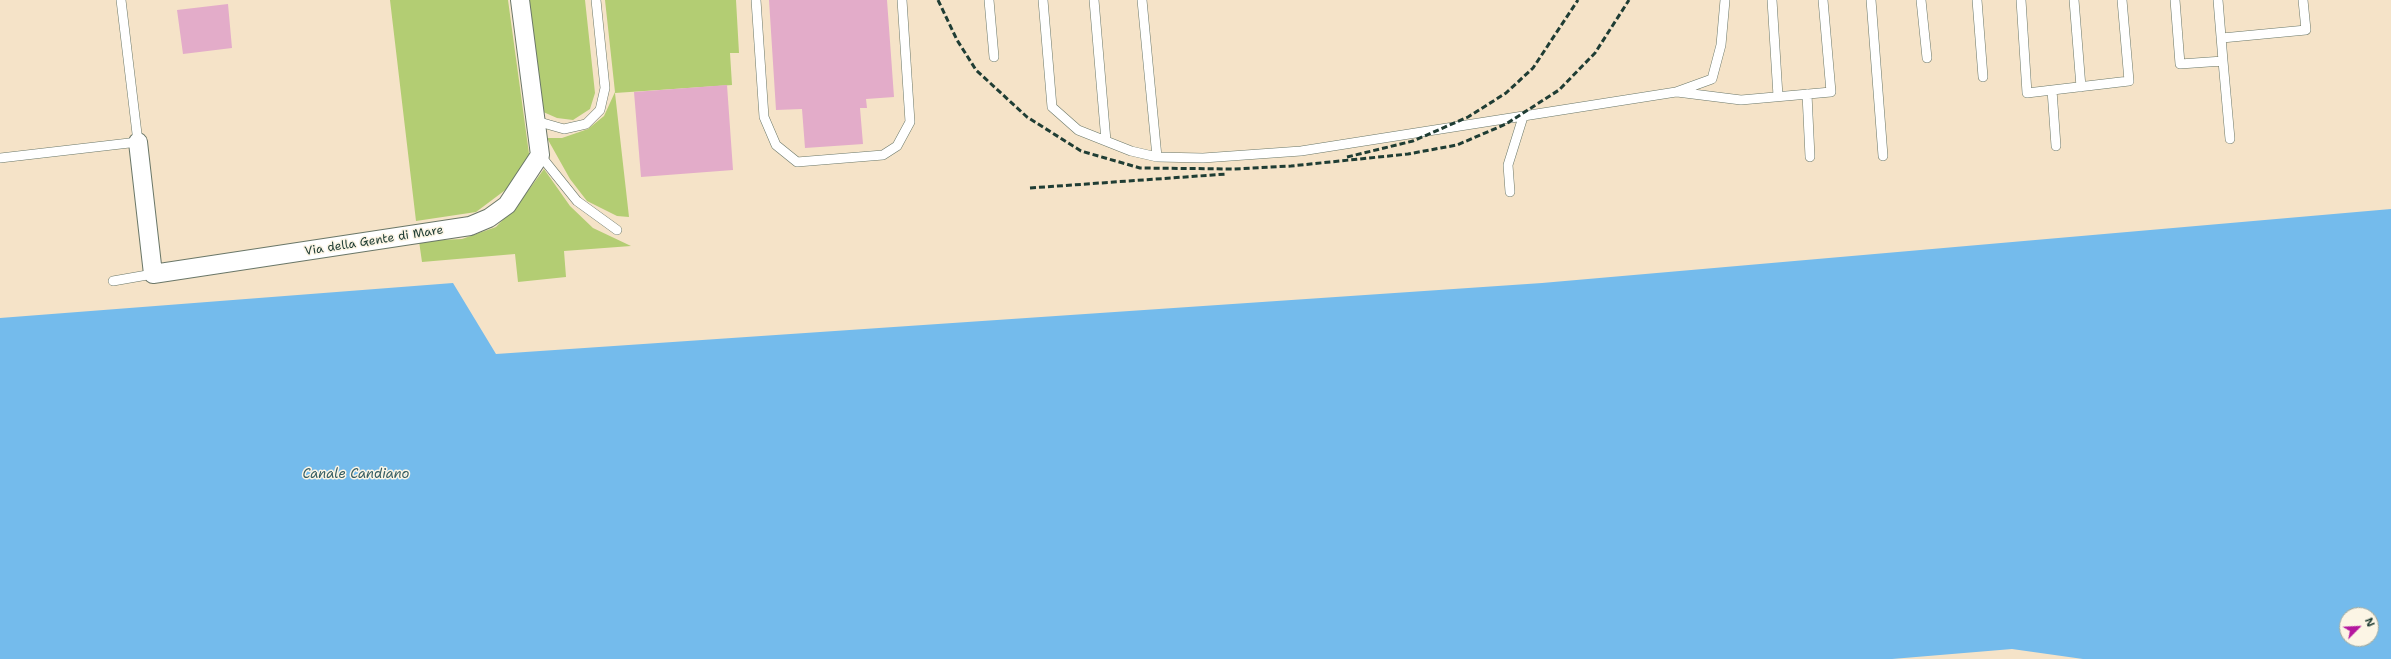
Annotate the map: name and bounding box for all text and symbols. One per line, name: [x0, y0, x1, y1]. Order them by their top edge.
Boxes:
street label: Via della Gente di Mare: [304, 223, 444, 259]
water label: Canale Candiano: [303, 467, 409, 483]
north arrow: [2339, 607, 2379, 647]
text: N: [2361, 615, 2378, 629]

